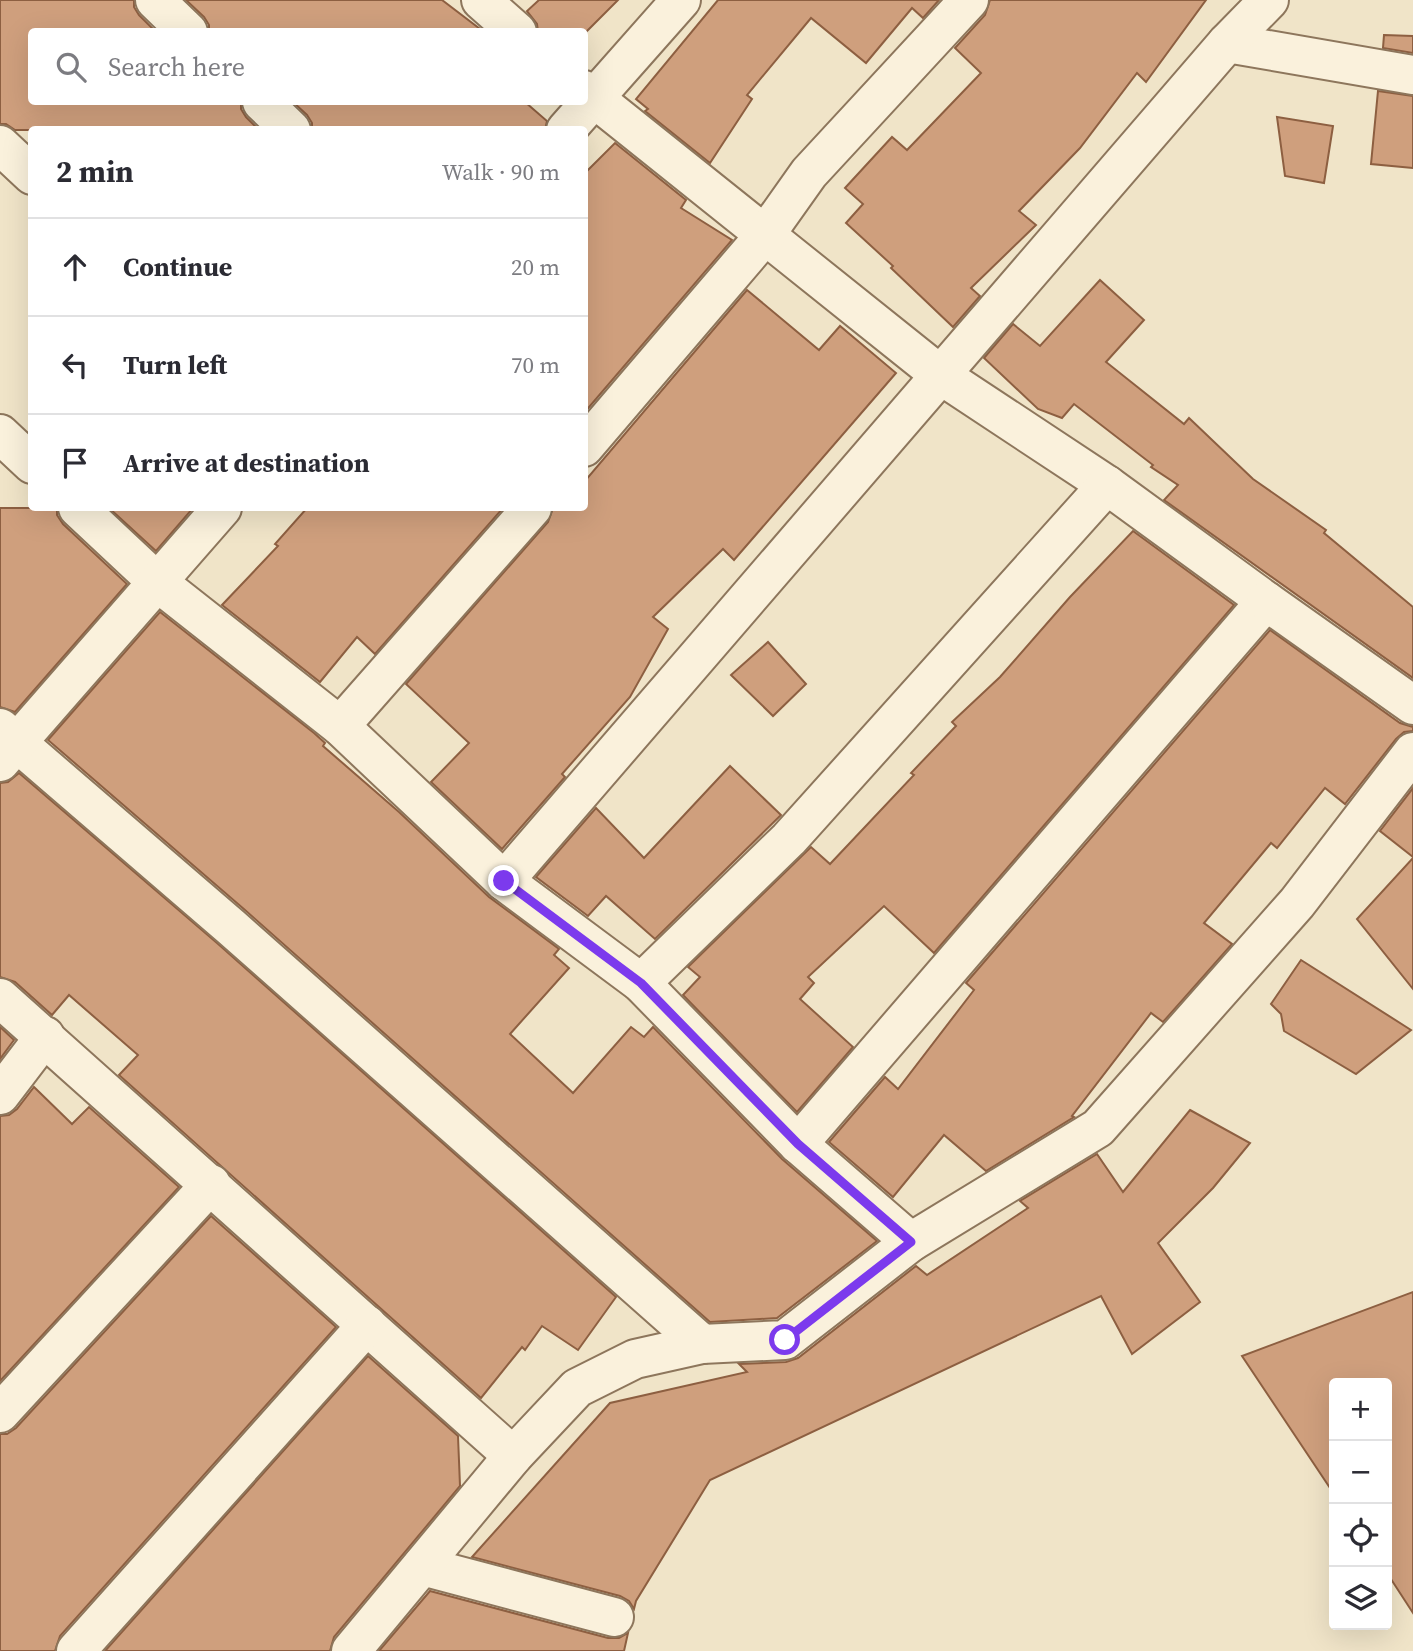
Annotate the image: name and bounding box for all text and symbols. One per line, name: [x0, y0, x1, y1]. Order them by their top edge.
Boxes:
search box: [28, 28, 588, 105]
icon: search: [52, 48, 90, 86]
text: Search here: [108, 49, 245, 85]
text: 2 min: [56, 151, 134, 192]
text: Walk · 90 m: [442, 156, 560, 188]
icon: ahead: [56, 248, 94, 286]
text: Continue: [123, 249, 232, 285]
text: 20 m: [511, 251, 560, 283]
icon: left: [56, 346, 94, 384]
text: Turn left: [123, 347, 227, 383]
text: 70 m: [511, 349, 560, 381]
icon: arrive: [56, 444, 94, 482]
text: Arrive at destination: [123, 445, 370, 481]
route end: [488, 865, 519, 896]
route start: [769, 1324, 800, 1355]
map controls: [1329, 1378, 1392, 1630]
button: +: [1329, 1378, 1392, 1441]
button: −: [1329, 1441, 1392, 1504]
button: locate: [1329, 1504, 1392, 1567]
button: layers: [1329, 1567, 1392, 1630]

